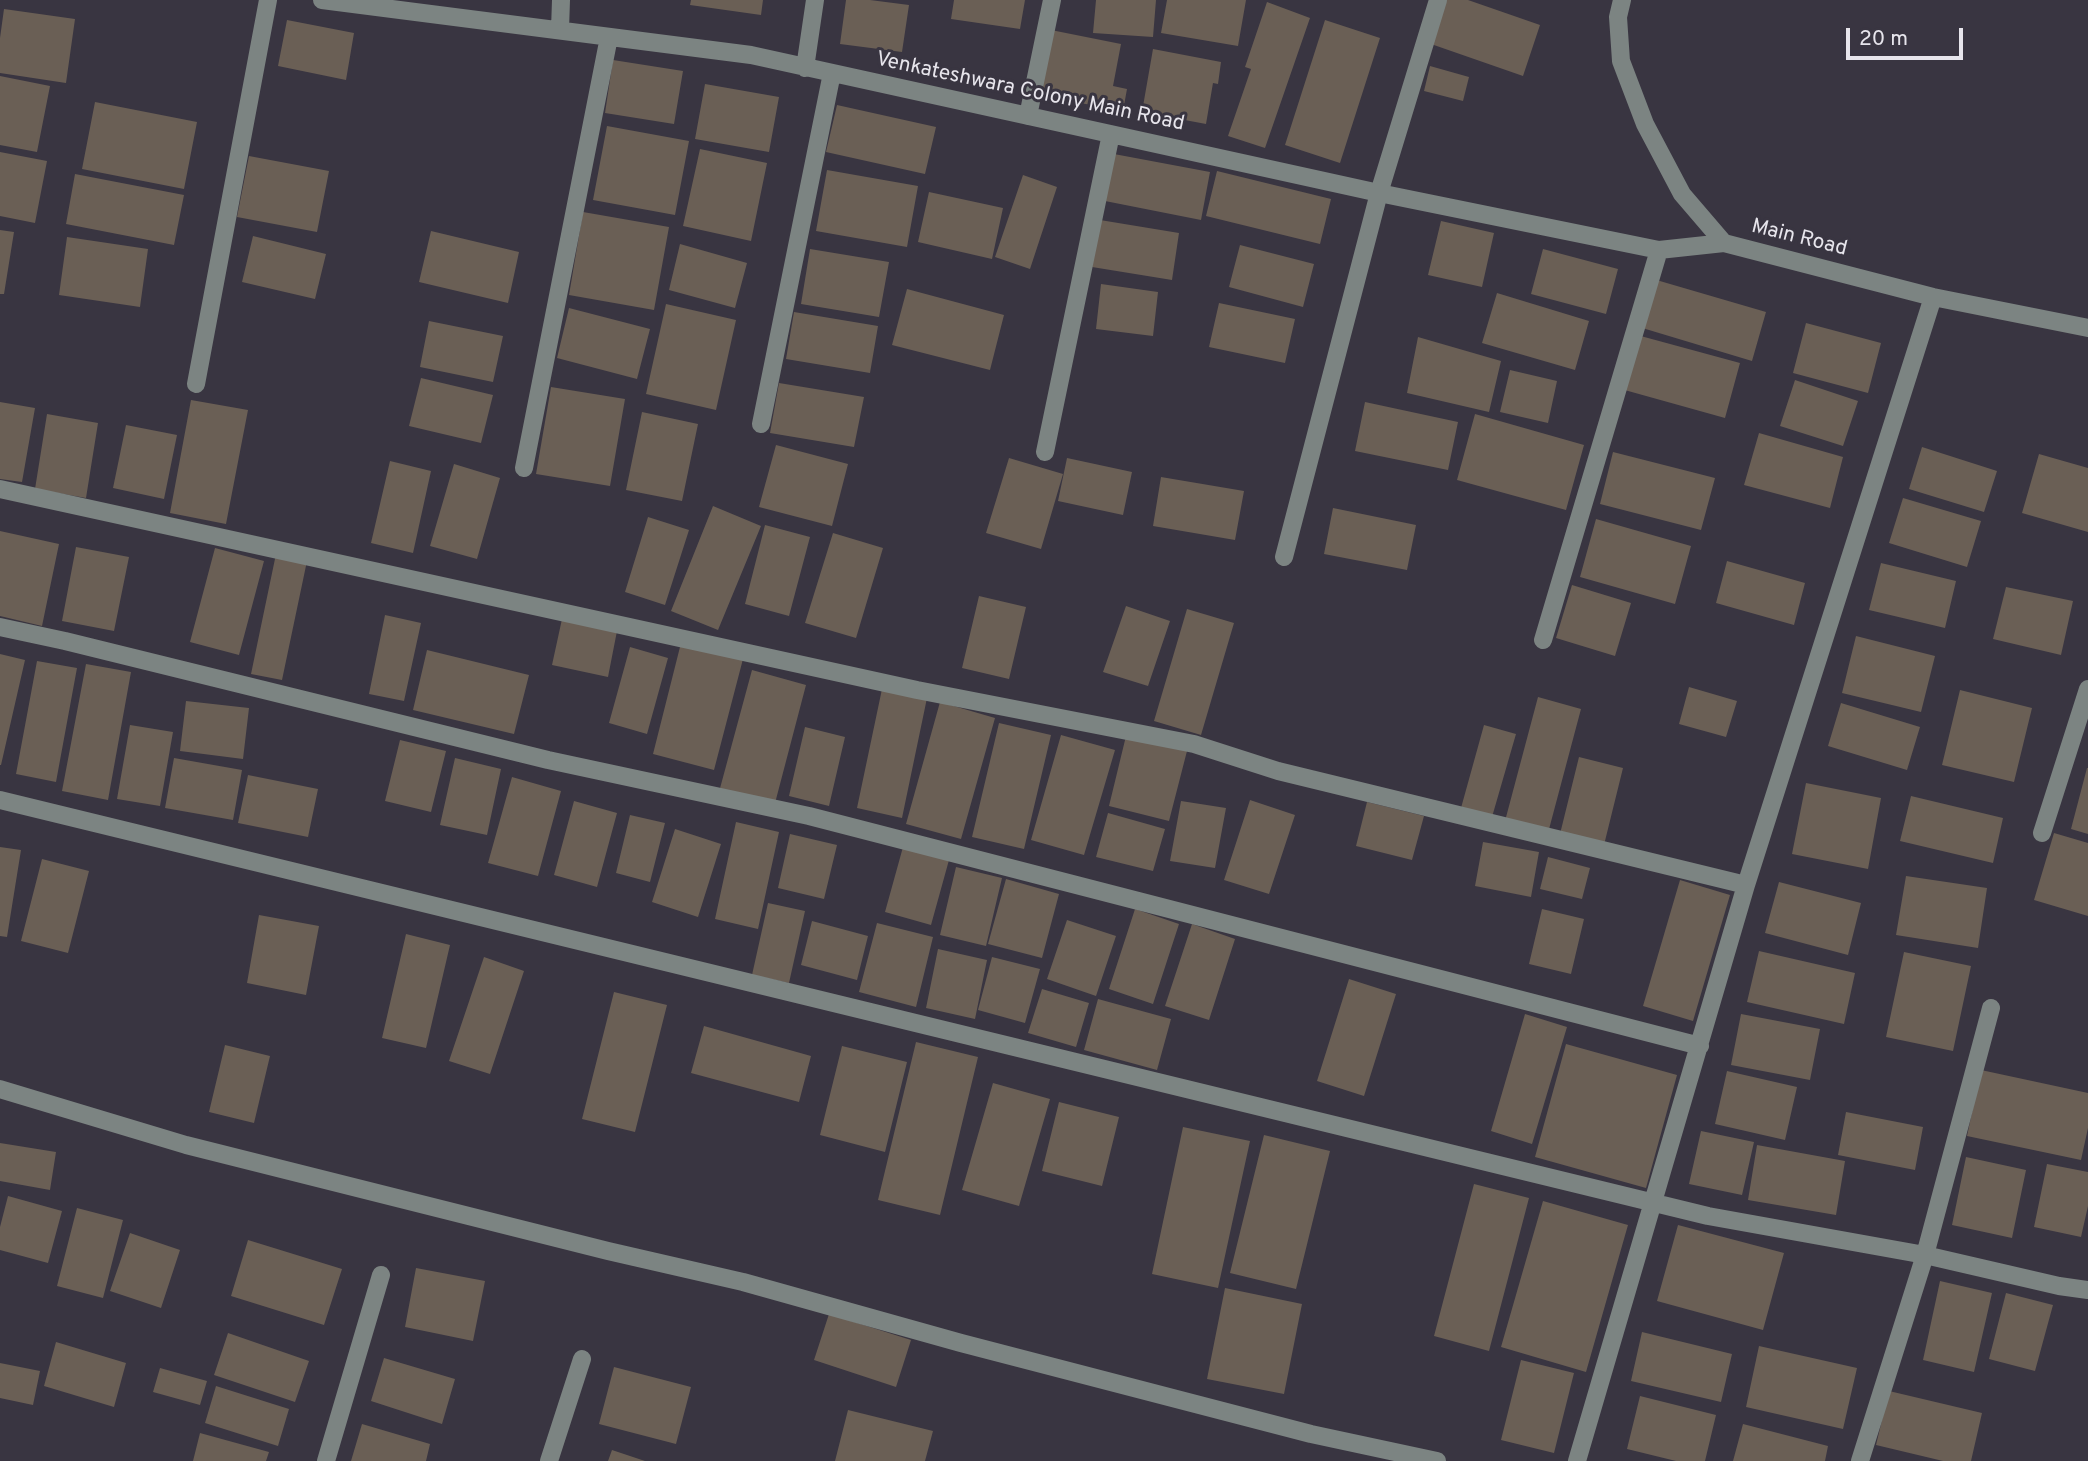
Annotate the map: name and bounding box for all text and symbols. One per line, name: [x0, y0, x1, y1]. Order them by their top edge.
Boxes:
scale bar: [1850, 14, 1967, 58]
text: 20 m: [1859, 26, 1908, 53]
street label: Venkateshwara Colony Main Road: [873, 48, 1187, 138]
street label: Main Road: [1748, 215, 1850, 263]

